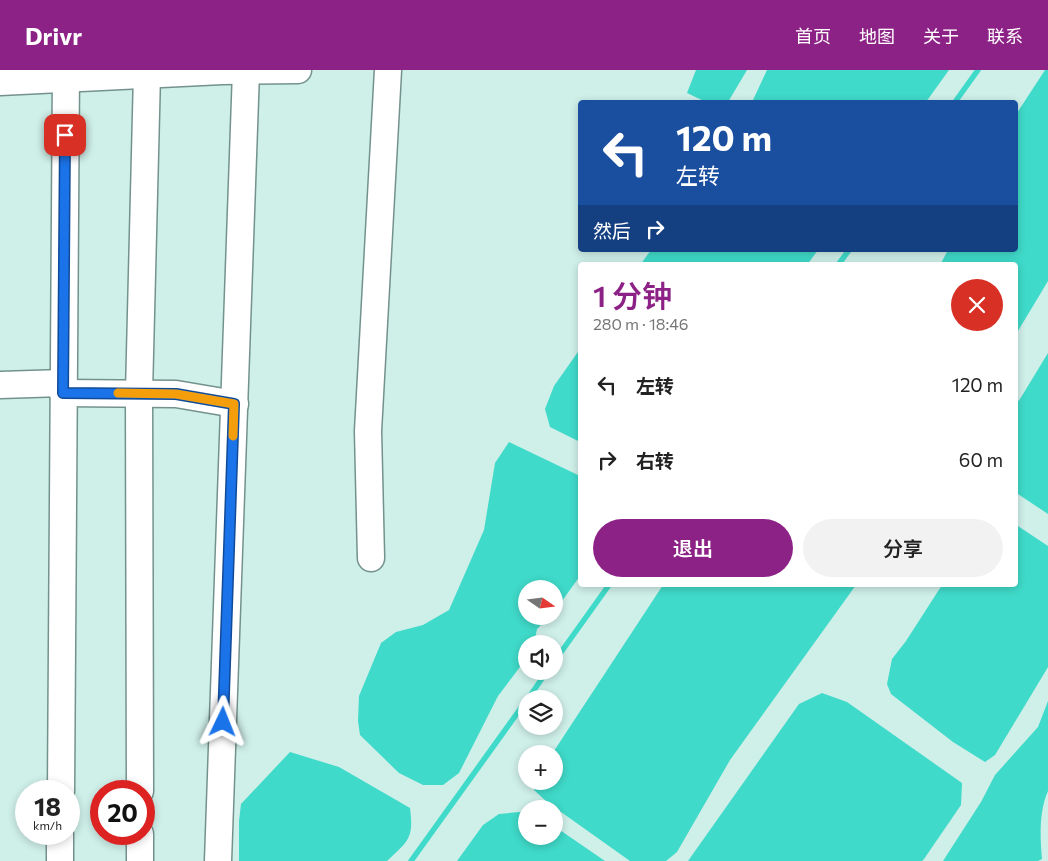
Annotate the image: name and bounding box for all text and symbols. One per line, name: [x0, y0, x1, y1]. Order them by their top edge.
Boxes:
text: Drivr: [25, 21, 82, 50]
text: 首页: [795, 25, 831, 47]
text: 地图: [859, 25, 895, 47]
text: 关于: [923, 25, 959, 47]
text: 联系: [987, 25, 1023, 47]
pin: [44, 114, 86, 156]
text: 120 m: [676, 115, 772, 158]
icon: left: [593, 120, 658, 185]
icon: arrive: [51, 121, 79, 149]
text: 左转: [676, 162, 720, 189]
icon: right: [641, 215, 669, 243]
text: 然后: [593, 219, 631, 242]
text: 1 分钟: [593, 276, 672, 313]
button: close: [951, 279, 1003, 331]
text: 280 m · 18:46: [593, 314, 689, 333]
icon: left: [593, 371, 621, 399]
text: 120 m: [952, 373, 1003, 396]
text: 左转: [636, 374, 674, 397]
icon: right: [593, 446, 621, 474]
text: 60 m: [959, 448, 1003, 471]
text: 右转: [636, 449, 674, 472]
button: 退出: [593, 519, 793, 577]
button: 分享: [803, 519, 1003, 577]
north arrow: [518, 580, 562, 625]
map controls: [518, 580, 563, 845]
button: sound: [518, 635, 563, 680]
button: layers: [518, 690, 563, 735]
position arrow: [196, 695, 248, 747]
button: +: [518, 745, 563, 790]
speed limit sign: 20: [90, 780, 155, 845]
text: 18: [34, 791, 61, 821]
button: −: [518, 800, 563, 845]
text: km/h: [33, 818, 62, 832]

